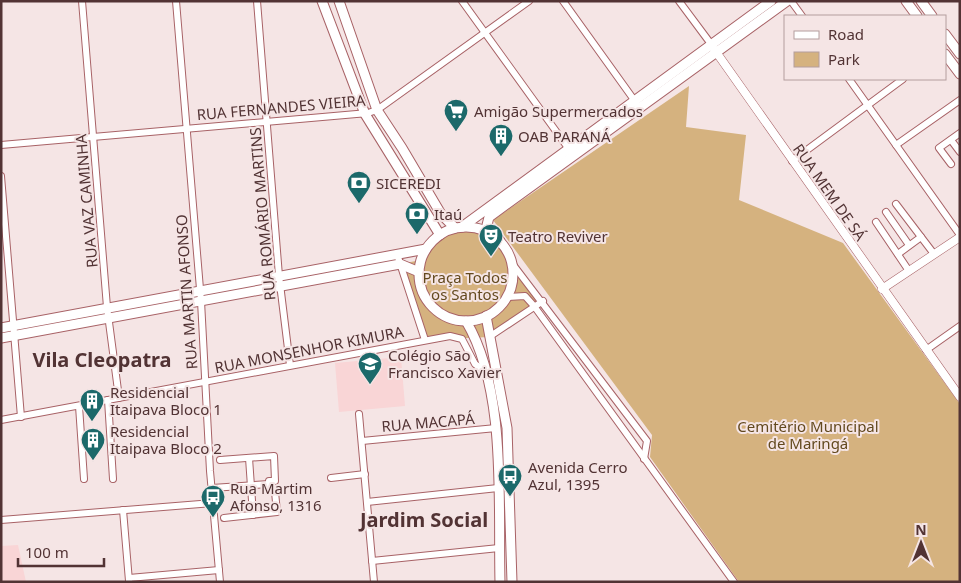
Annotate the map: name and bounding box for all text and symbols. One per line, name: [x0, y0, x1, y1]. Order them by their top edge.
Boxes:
legend: [784, 15, 946, 80]
text: Road: [828, 24, 864, 44]
text: Park: [828, 49, 860, 69]
street label: RUA FERNANDES VIEIRA: [196, 90, 367, 124]
supermarket icon: Amigão Supermercados: [443, 98, 469, 132]
place label: Amigão Supermercados: [474, 101, 643, 121]
building icon: OAB PARANÁ: [488, 123, 514, 157]
place label: OAB PARANÁ: [518, 126, 611, 146]
street label: RUA ROMÁRIO MARTINS: [244, 127, 280, 301]
street label: RUA VAZ CAMINHA: [70, 133, 102, 269]
street label: RUA MEM DE SÁ: [789, 140, 871, 245]
bank icon: SICEREDI: [346, 170, 372, 204]
place label: SICEREDI: [376, 173, 441, 193]
bank icon: Itaú: [404, 201, 430, 235]
place label: Itaú: [434, 204, 462, 224]
street label: RUA MARTIN AFONSO: [171, 214, 201, 370]
theatre icon: Teatro Reviver: [478, 223, 504, 257]
place label: Teatro Reviver: [508, 226, 608, 246]
park label: Praça Todos os Santos: [423, 267, 507, 304]
street label: RUA MONSENHOR KIMURA: [213, 321, 406, 377]
place label: Colégio São Francisco Xavier: [388, 345, 501, 382]
district label: Vila Cleopatra: [32, 346, 172, 373]
school or university icon: Colégio São Francisco Xavier: [357, 351, 383, 385]
place label: Residencial Itaipava Bloco 1: [110, 382, 222, 419]
building icon: Residencial Itaipava Bloco 1: [79, 388, 105, 422]
street label: RUA MACAPÁ: [381, 408, 476, 436]
park label: Cemitério Municipal de Maringá: [737, 416, 879, 453]
place label: Residencial Itaipava Bloco 2: [110, 421, 222, 458]
building icon: Residencial Itaipava Bloco 2: [80, 427, 106, 461]
place label: Avenida Cerro Azul, 1395: [528, 457, 627, 494]
bus stop icon: Avenida Cerro Azul, 1395: [497, 463, 523, 497]
place label: Rua Martim Afonso, 1316: [230, 478, 322, 515]
bus stop icon: Rua Martim Afonso, 1316: [200, 484, 226, 518]
district label: Jardim Social: [358, 506, 488, 533]
north arrow: [896, 518, 946, 568]
text: N: [915, 520, 927, 539]
scale bar: [18, 536, 104, 568]
text: 100 m: [25, 542, 69, 562]

